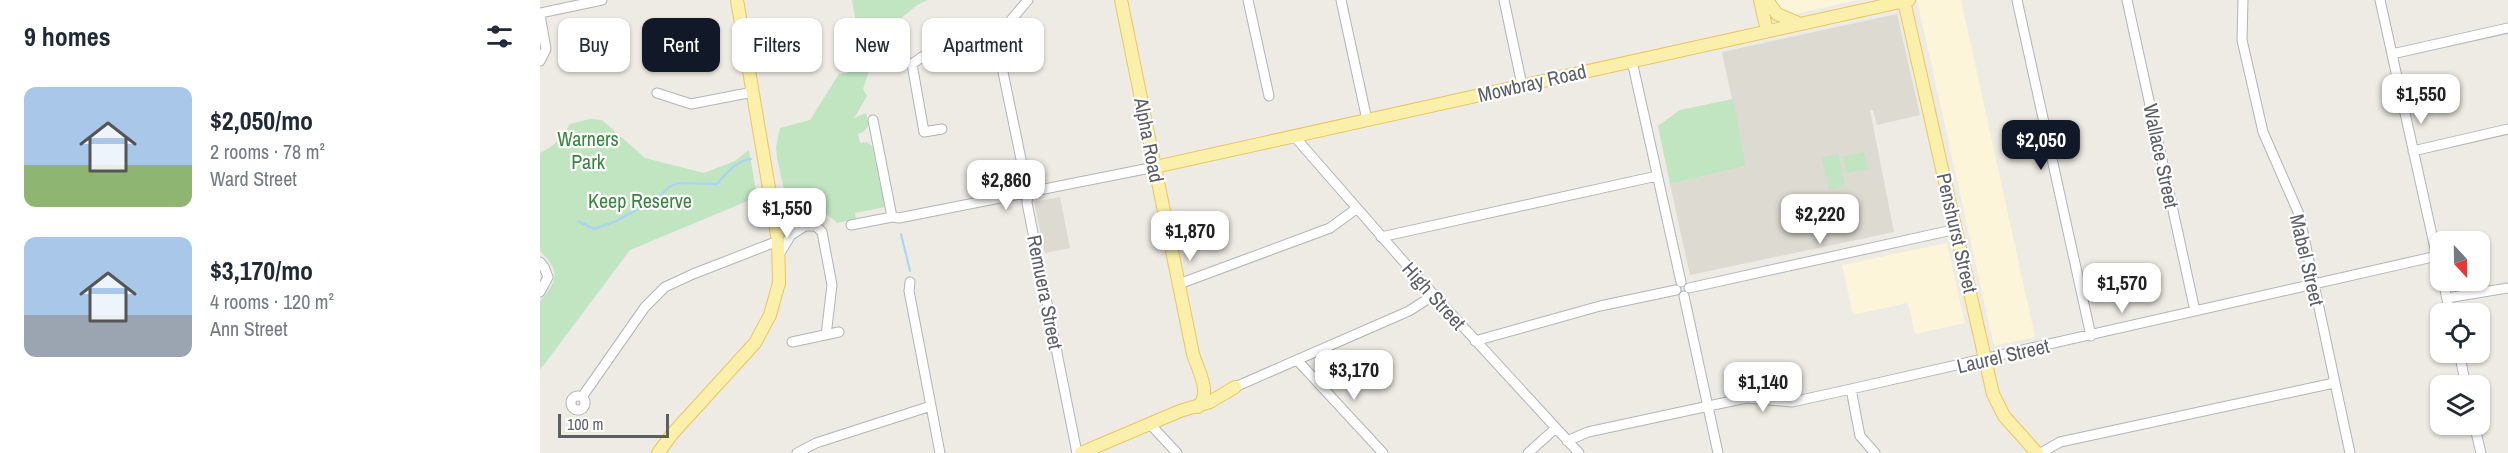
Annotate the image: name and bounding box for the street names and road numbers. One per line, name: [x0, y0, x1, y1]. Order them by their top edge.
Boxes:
street label: Mowbray Road: [1475, 57, 1589, 108]
street label: Alpha Road: [1128, 94, 1171, 185]
street label: Wallace Street: [2137, 101, 2186, 211]
street label: Penshurst Street: [1931, 170, 1984, 296]
street label: Mabel Street: [2284, 212, 2331, 309]
street label: Remuera Street: [1021, 233, 1070, 352]
street label: High Street: [1397, 256, 1472, 336]
street label: Laurel Street: [1954, 332, 2052, 379]

